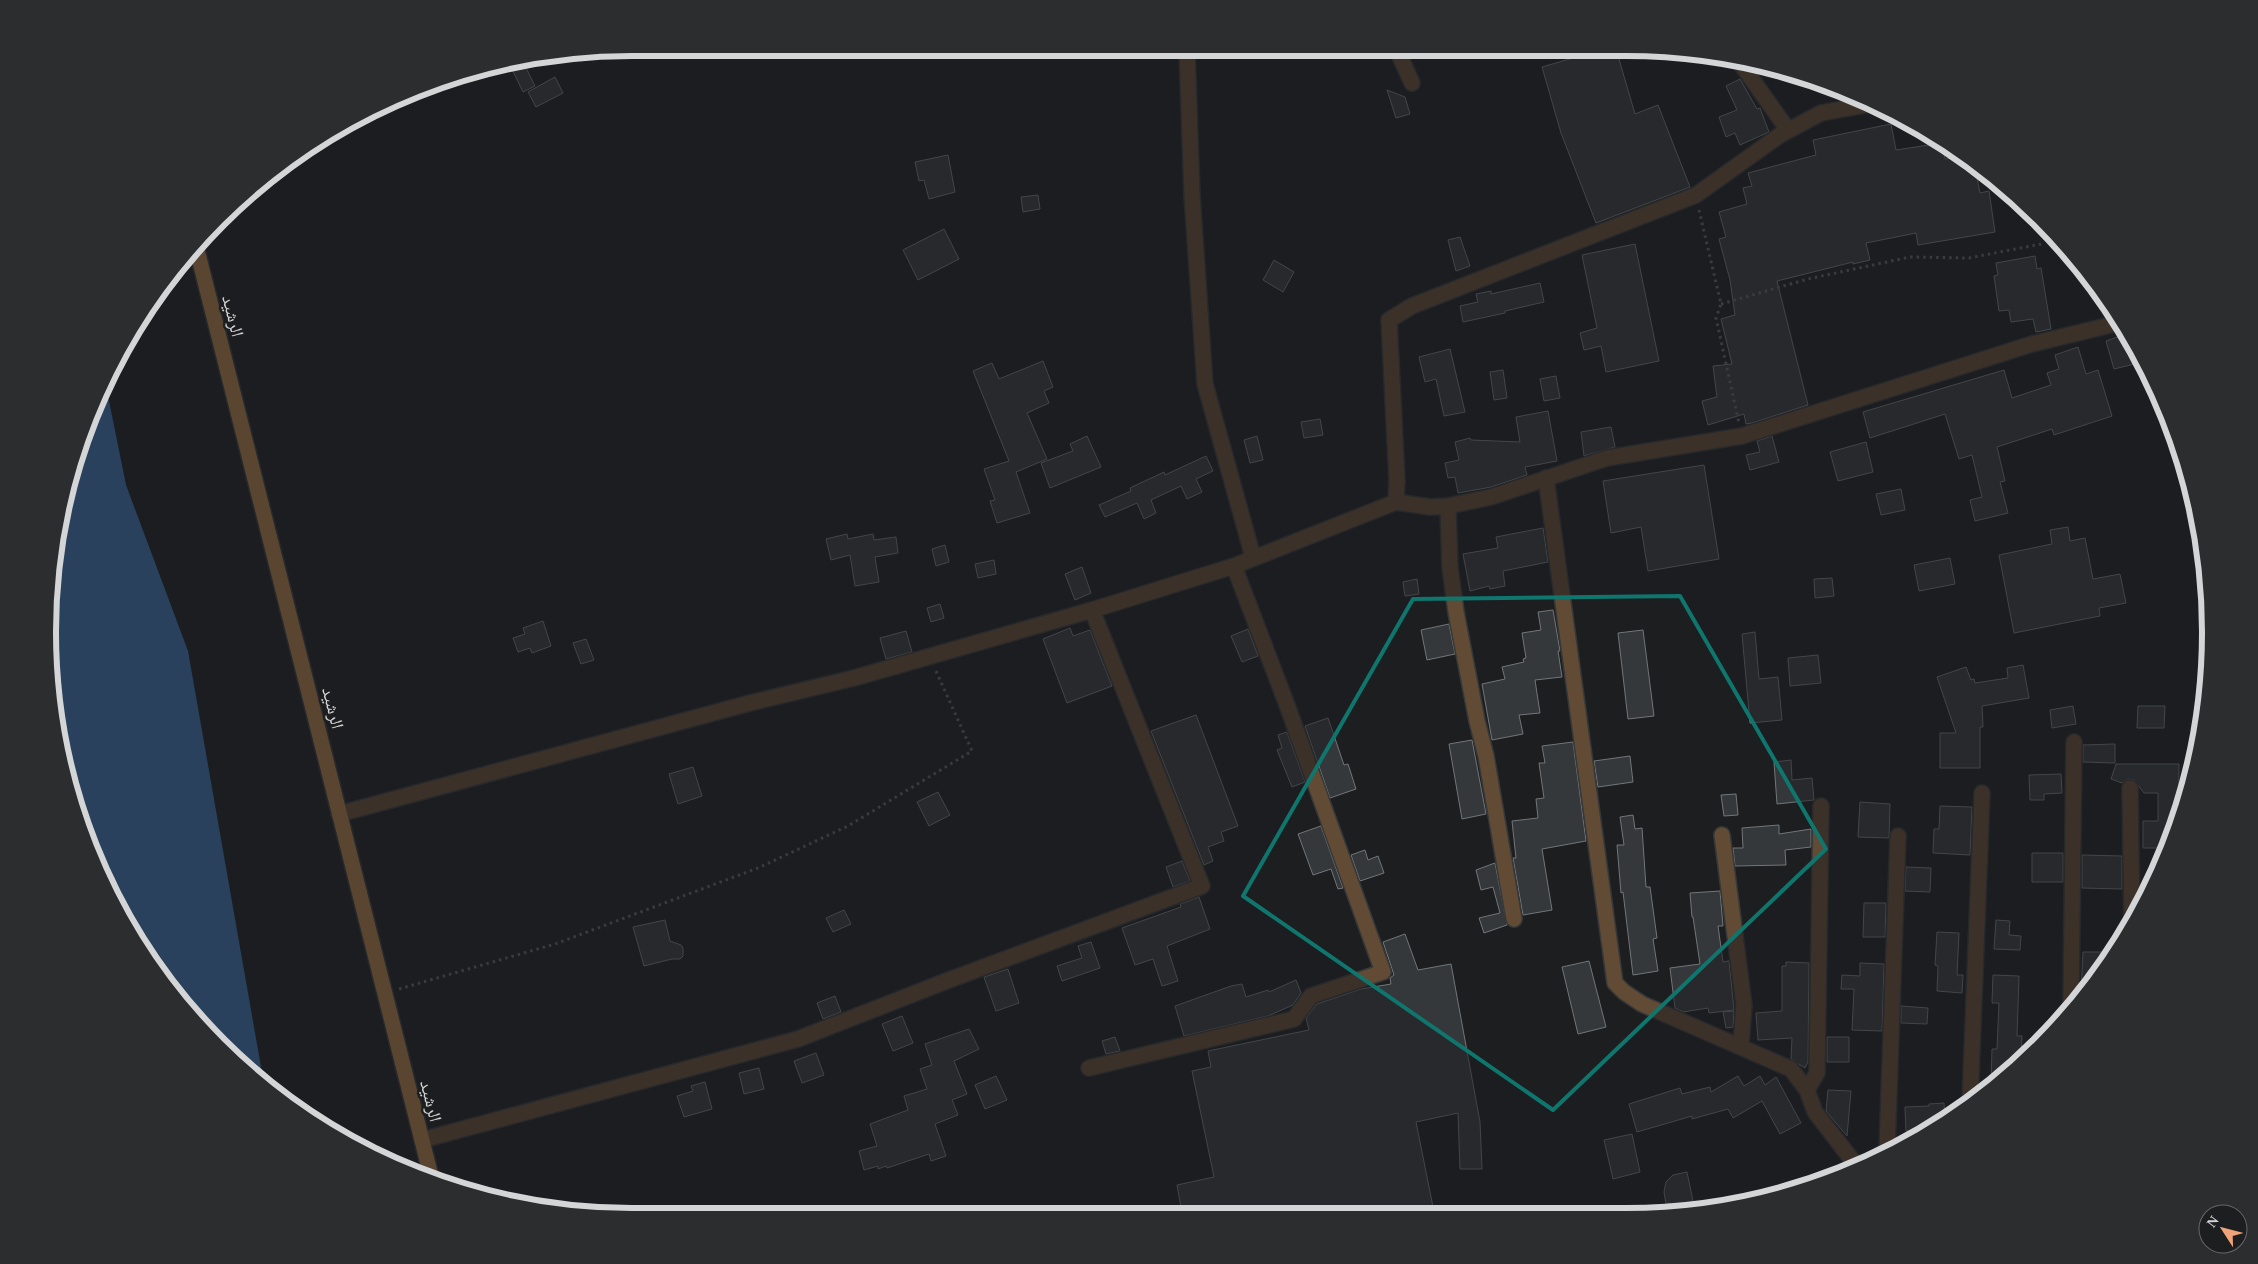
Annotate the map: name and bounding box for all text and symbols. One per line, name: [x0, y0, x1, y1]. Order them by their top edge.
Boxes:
street label: الرشيد: [218, 293, 248, 339]
street label: الرشيد: [318, 685, 348, 731]
street label: الرشيد: [416, 1078, 446, 1124]
north arrow: [2198, 1204, 2248, 1254]
text: N: [2204, 1213, 2222, 1230]

